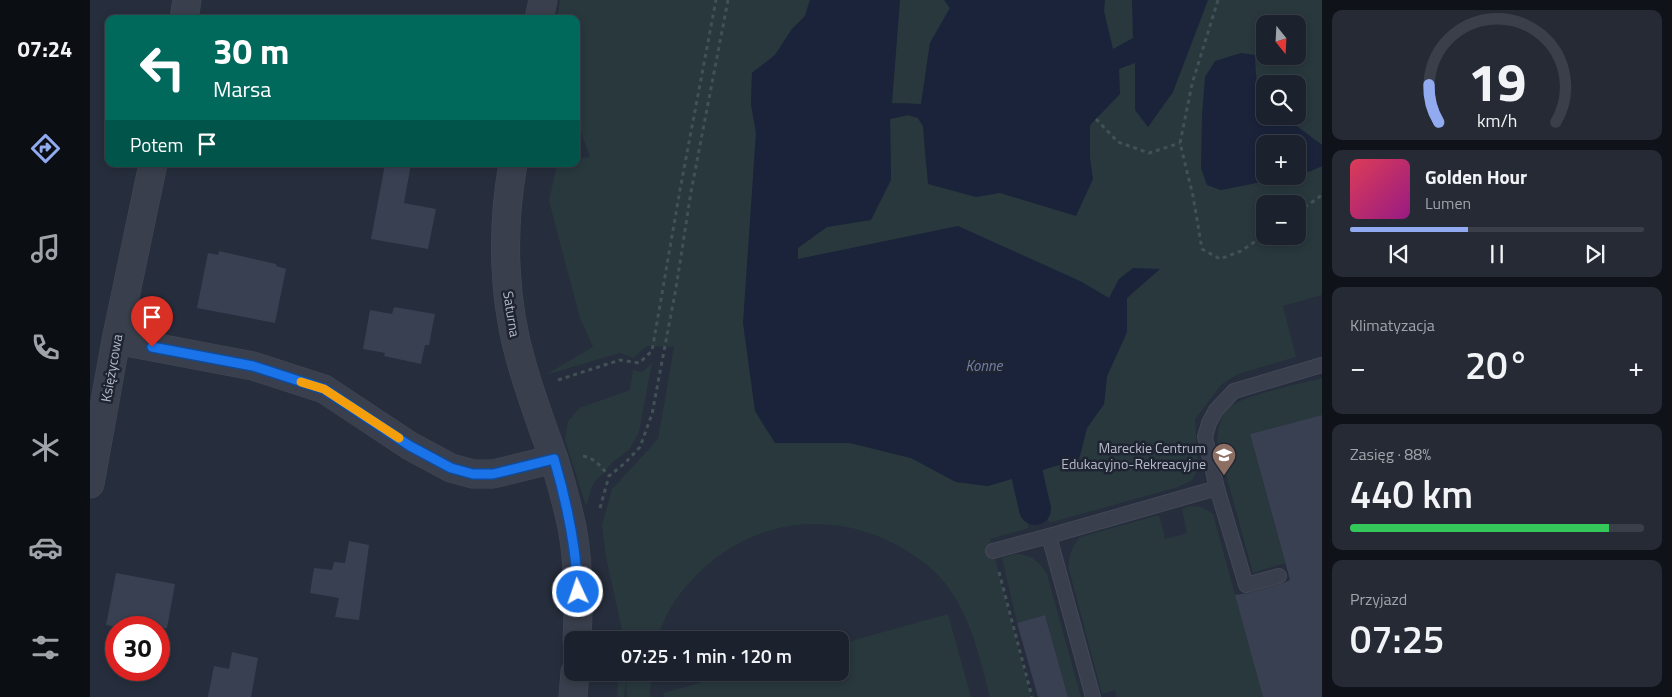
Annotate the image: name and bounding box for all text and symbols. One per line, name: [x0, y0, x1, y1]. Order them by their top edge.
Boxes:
north arrow: [1256, 15, 1306, 65]
map controls: [1256, 15, 1306, 245]
text: 30 m: [213, 24, 289, 78]
text: 07:24: [18, 32, 72, 66]
icon: left: [130, 35, 195, 100]
text: 19: [1468, 42, 1526, 121]
text: Marsa: [213, 72, 271, 106]
button: search: [1256, 75, 1306, 125]
text: km/h: [1477, 107, 1517, 134]
text: Potem: [130, 130, 183, 159]
icon: arrive: [193, 130, 221, 158]
icon: directions: [28, 131, 63, 166]
button: +: [1256, 135, 1306, 185]
text: Golden Hour: [1425, 162, 1527, 191]
text: Lumen: [1425, 191, 1471, 215]
button: −: [1256, 195, 1306, 245]
icon: music: [28, 231, 63, 266]
icon: previous: [1385, 240, 1413, 268]
icon: pause: [1483, 240, 1511, 268]
icon: next: [1581, 240, 1609, 268]
street label: Saturna: [498, 289, 526, 339]
pin: [131, 296, 173, 347]
icon: arrive: [138, 303, 166, 331]
text: Klimatyzacja: [1350, 313, 1435, 337]
icon: phone: [28, 330, 63, 365]
street label: Księżycowa: [95, 332, 127, 404]
text: 20°: [1465, 336, 1529, 394]
text: −: [1350, 345, 1366, 388]
text: +: [1628, 345, 1644, 388]
water label: Konne: [966, 354, 1003, 377]
icon: climate: [28, 430, 63, 465]
place label: Mareckie Centrum Edukacyjno-Rekreacyjne: [1061, 437, 1206, 474]
school or university icon: Mareckie Centrum Edukacyjno-Rekreacyjne: [1211, 442, 1237, 476]
text: Zasięg · 88%: [1350, 442, 1431, 466]
text: 440 km: [1350, 465, 1473, 523]
icon: car: [28, 530, 63, 565]
position arrow: [551, 565, 603, 617]
text: Przyjazd: [1350, 587, 1407, 611]
text: 07:25: [1350, 610, 1444, 668]
speed limit sign: 30: [105, 616, 170, 681]
icon: filters: [28, 630, 63, 665]
text: 07:25 · 1 min · 120 m: [621, 641, 792, 670]

